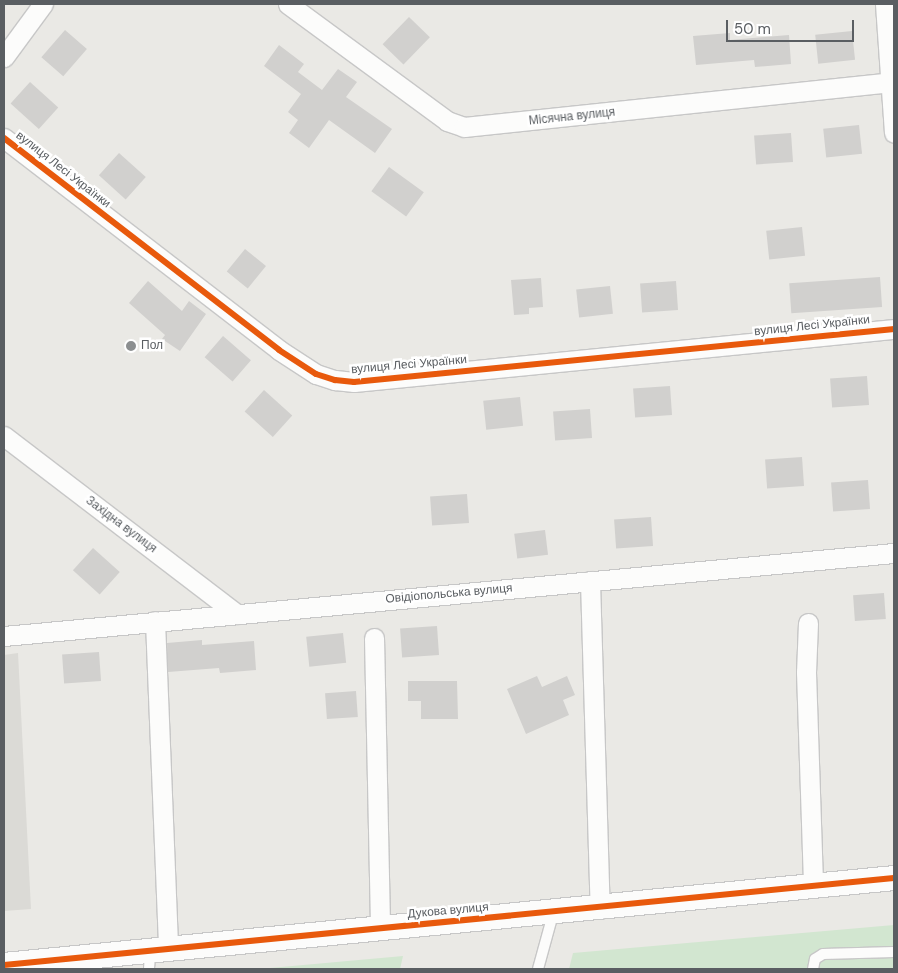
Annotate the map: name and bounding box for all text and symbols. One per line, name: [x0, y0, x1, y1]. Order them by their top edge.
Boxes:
scale bar: [728, 10, 856, 42]
text: 50 m: [734, 19, 771, 39]
street label: Місячна вулиця: [528, 105, 616, 129]
street label: вулиця Лесі Українки: [13, 129, 113, 211]
street label: вулиця Лесі Українки: [754, 313, 870, 339]
place label: Пол: [141, 339, 163, 353]
marker: Пол: [125, 340, 137, 352]
street label: вулиця Лесі Українки: [351, 353, 467, 377]
street label: Західна вулиця: [83, 494, 159, 556]
street label: Овідіопольська вулиця: [385, 581, 513, 607]
street label: Дукова вулиця: [407, 900, 489, 922]

